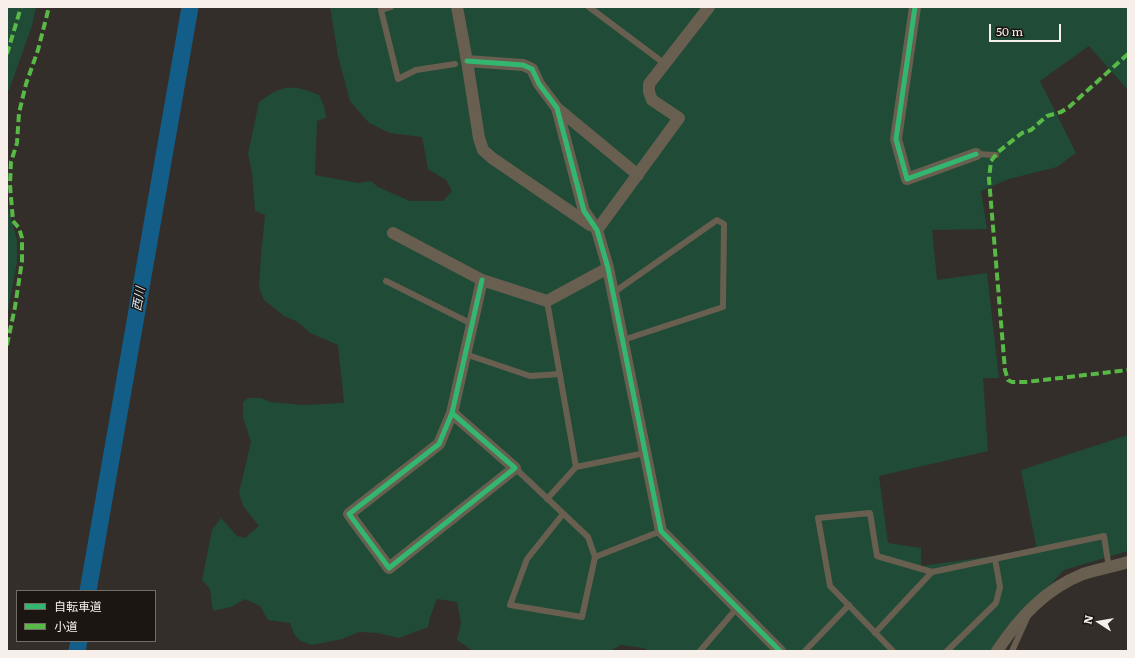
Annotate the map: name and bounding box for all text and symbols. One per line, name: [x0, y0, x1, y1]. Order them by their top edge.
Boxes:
scale bar: [991, 16, 1063, 42]
text: 50 m: [996, 22, 1023, 40]
water label: 西川: [130, 286, 148, 312]
legend: [16, 590, 156, 642]
text: 自転車道: [54, 597, 102, 615]
north arrow: [1079, 602, 1119, 642]
text: N: [1078, 613, 1096, 626]
text: 小道: [54, 617, 78, 635]

